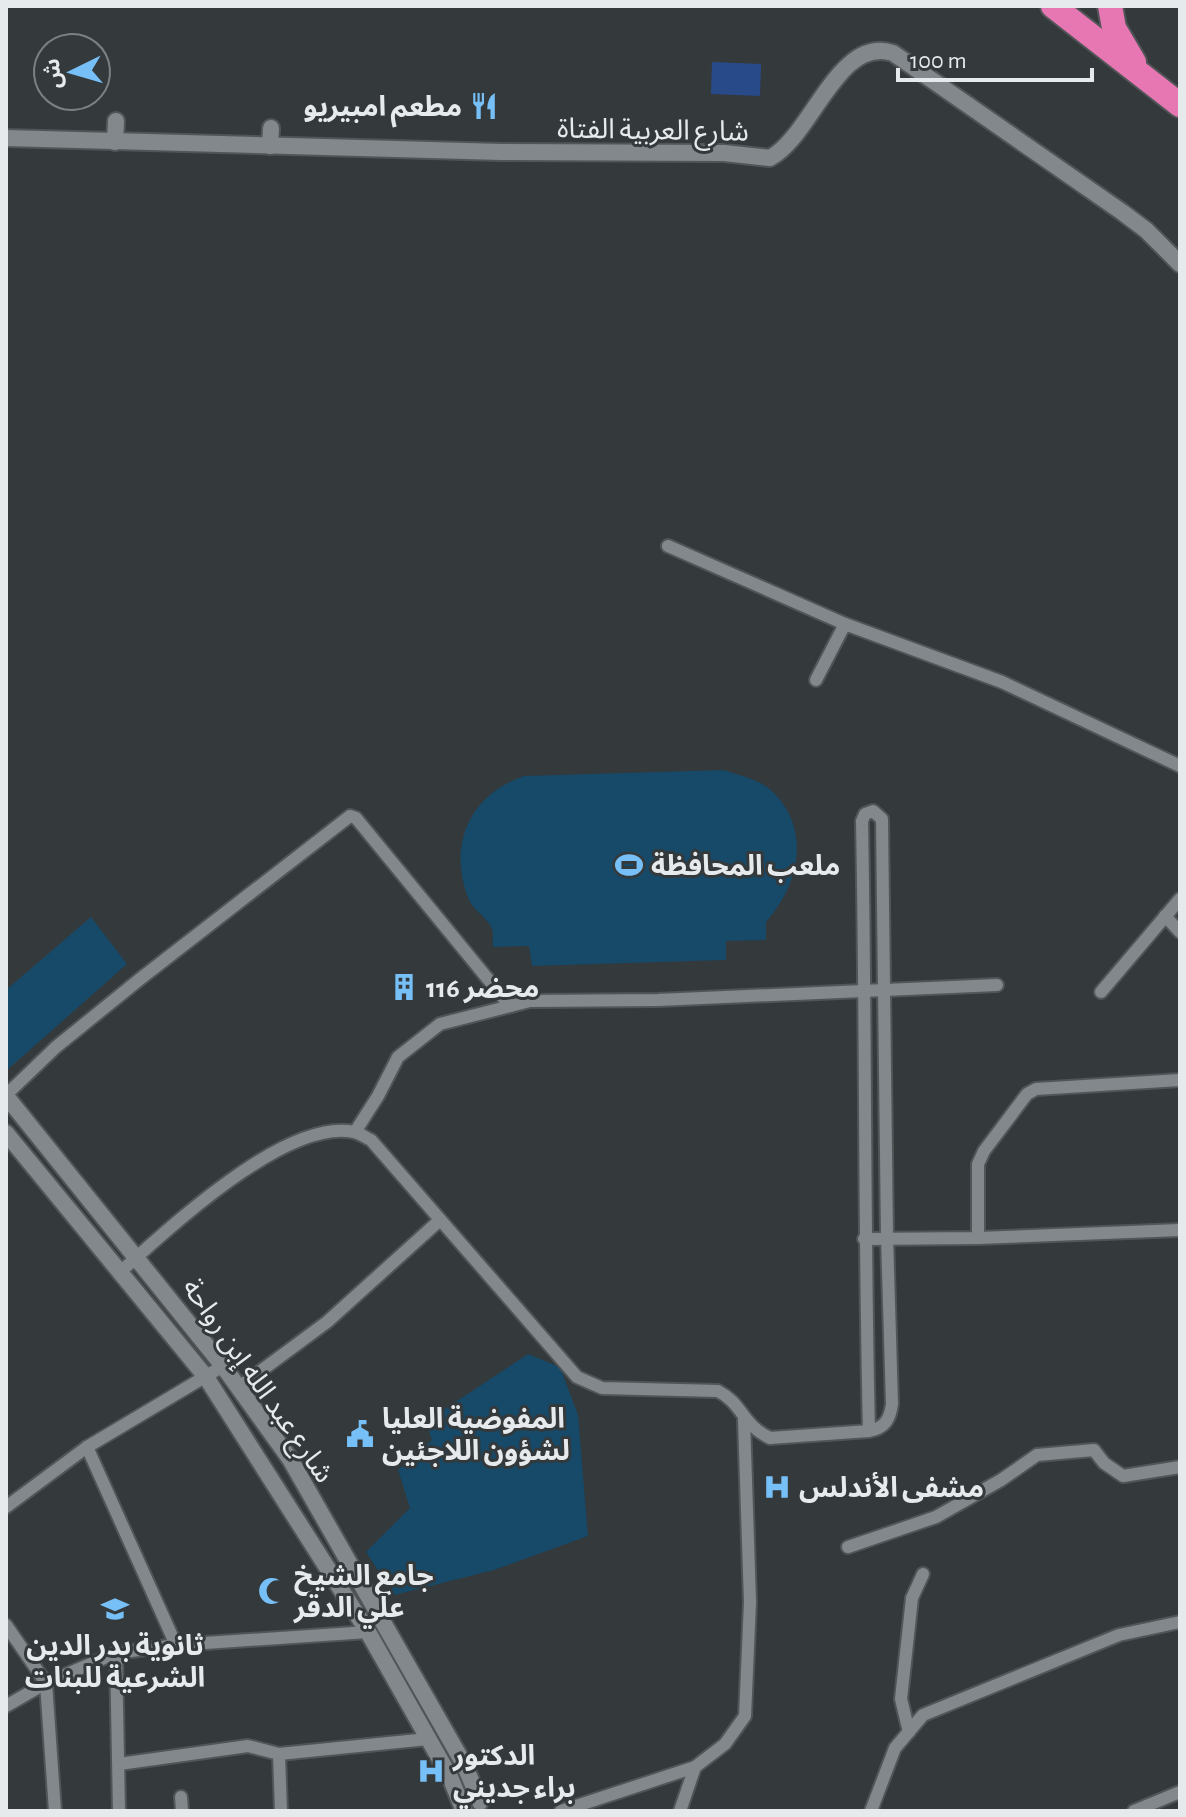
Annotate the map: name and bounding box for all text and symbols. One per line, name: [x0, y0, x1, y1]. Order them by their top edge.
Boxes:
north arrow: [32, 32, 112, 112]
scale bar: [898, 32, 1092, 82]
text: 100 m: [910, 49, 967, 73]
text: ش: [41, 58, 66, 90]
restaurant icon: مطعم امبيريو: [469, 91, 499, 121]
place label: مطعم امبيريو: [304, 94, 462, 128]
street label: شارع العربية الفتاة: [557, 115, 749, 152]
sports icon: ملعب المحافظة: [614, 850, 644, 880]
place label: ملعب المحافظة: [651, 851, 840, 883]
building icon: محضر 116: [389, 972, 419, 1002]
place label: محضر 116: [426, 975, 539, 1004]
street label: شارع عبد الله إبن رواحة: [172, 1274, 338, 1491]
place label: المفوضية العليا لشؤون اللاجئين: [382, 1405, 570, 1467]
public building icon: المفوضية العليا لشؤون اللاجئين: [345, 1419, 375, 1449]
place label: مشفى الأندلس: [799, 1471, 984, 1503]
hospital icon: مشفى الأندلس: [762, 1472, 792, 1502]
place label: جامع الشيخ علي الدقر: [293, 1563, 434, 1629]
mosque icon: جامع الشيخ علي الدقر: [257, 1576, 287, 1606]
school or university icon: ثانوية بدر الدين الشرعية للبنات: [100, 1594, 130, 1624]
place label: ثانوية بدر الدين الشرعية للبنات: [25, 1632, 205, 1694]
place label: الدكتور براء جديني: [452, 1743, 576, 1809]
hospital icon: الدكتور براء جديني: [416, 1756, 446, 1786]

